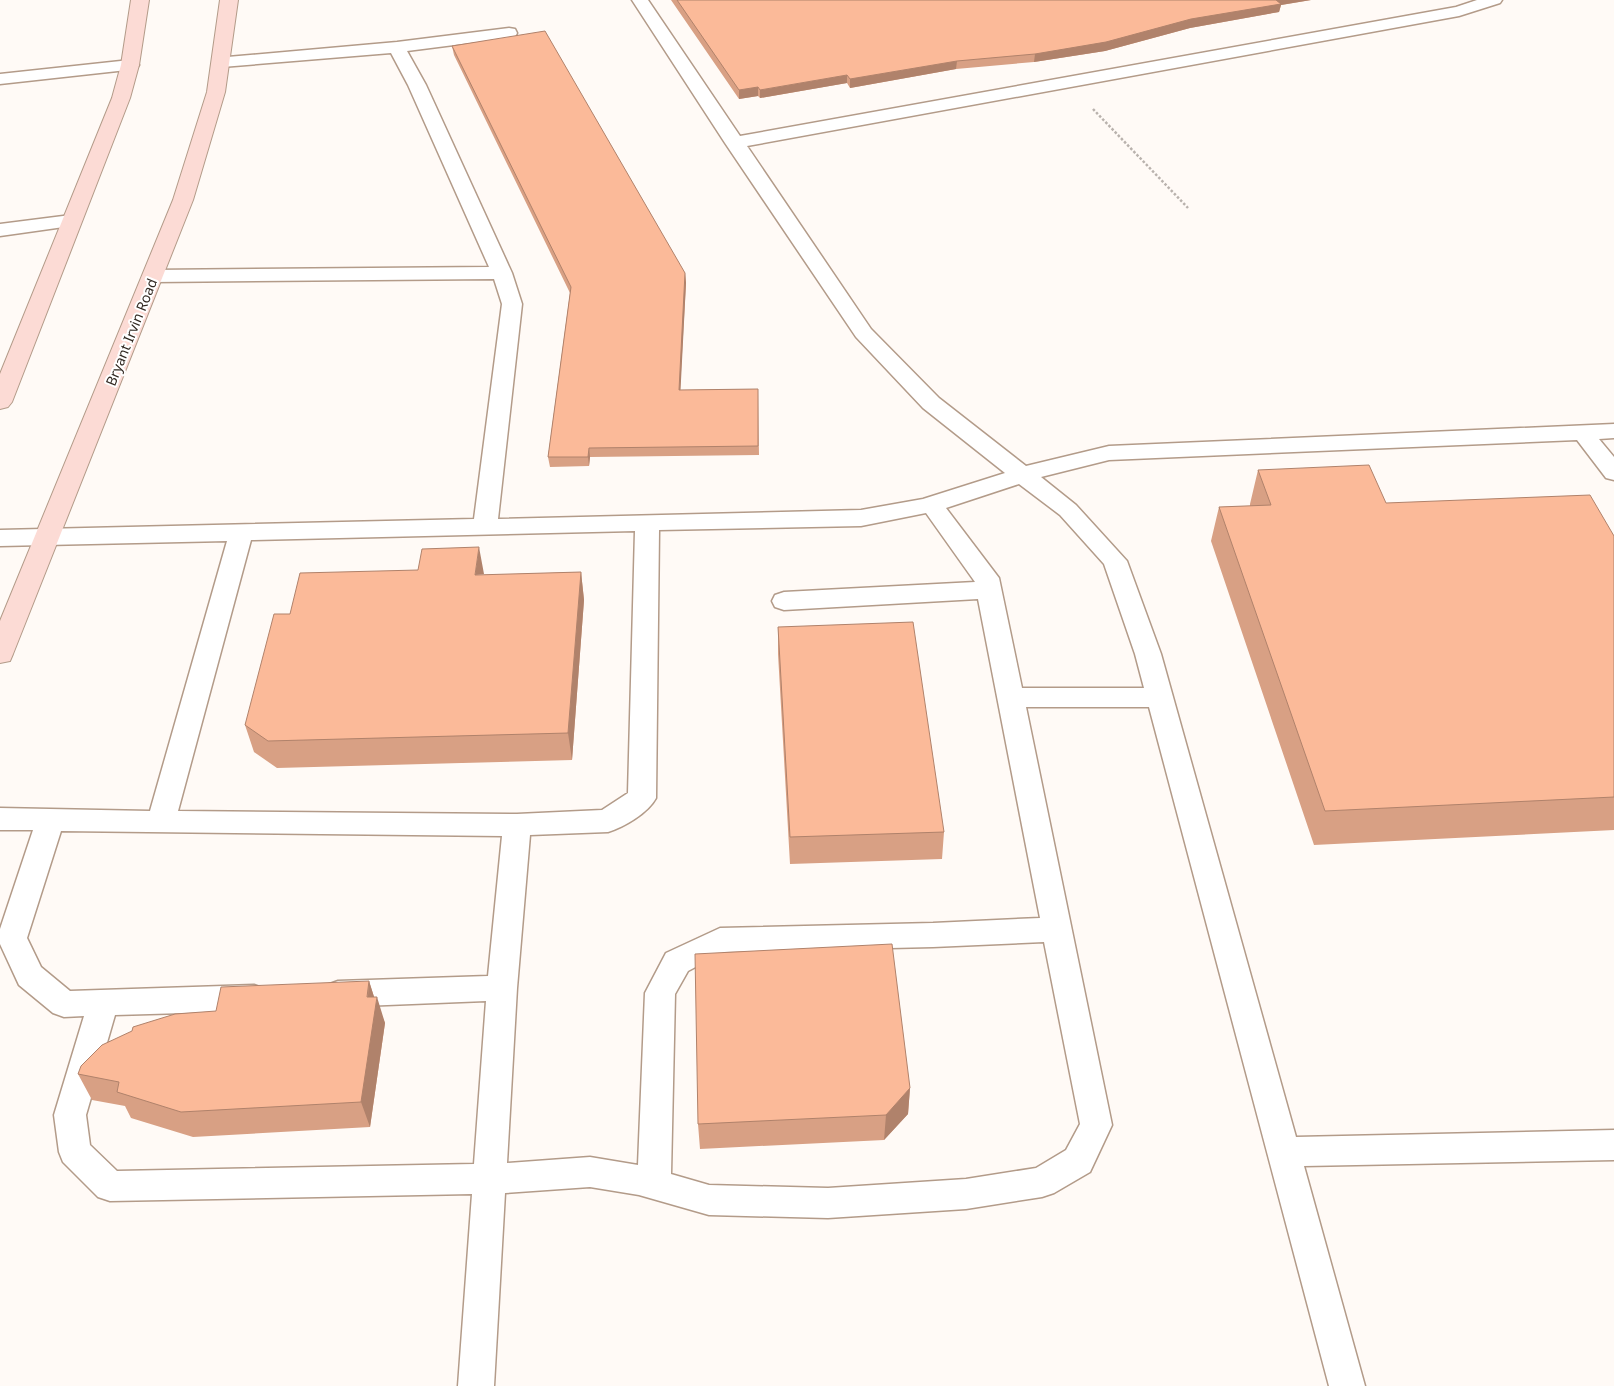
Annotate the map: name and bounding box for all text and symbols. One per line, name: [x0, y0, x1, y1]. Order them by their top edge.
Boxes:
street label: Bryant Irvin Road: [101, 275, 161, 389]

